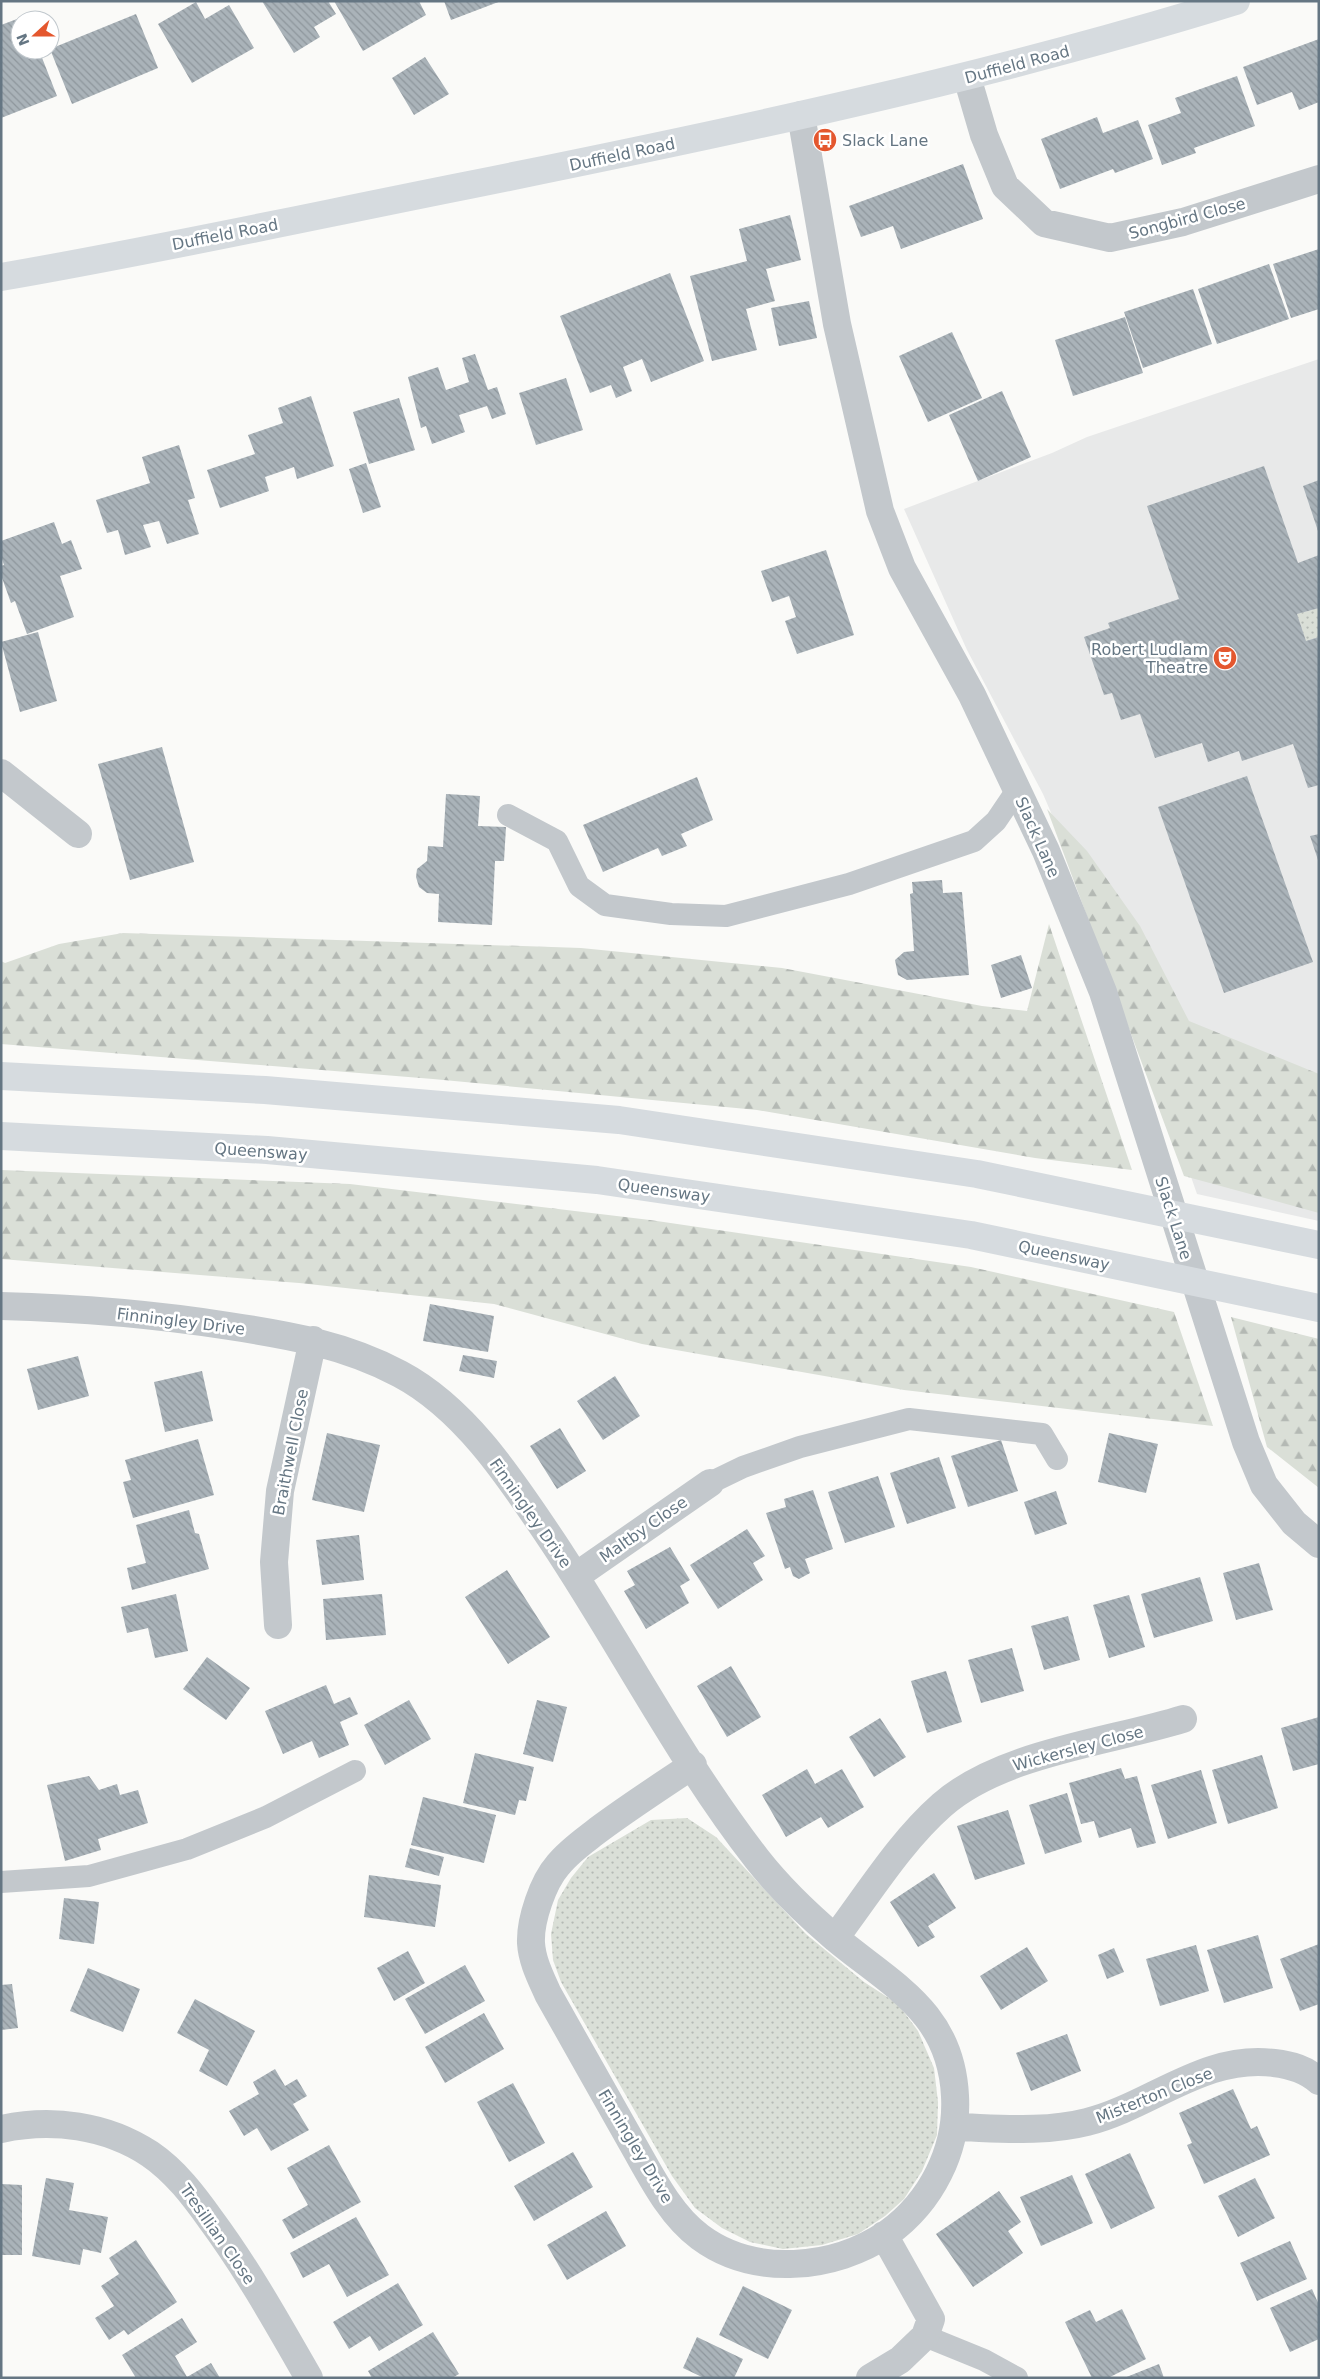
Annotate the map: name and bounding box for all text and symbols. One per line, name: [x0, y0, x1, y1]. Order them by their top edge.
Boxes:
north arrow: [10, 10, 60, 60]
text: N: [13, 31, 32, 48]
street label: Duffield Road: [963, 41, 1072, 88]
bus stop icon: Slack Lane: [812, 127, 838, 153]
place label: Slack Lane: [842, 131, 928, 150]
street label: Duffield Road: [567, 134, 677, 175]
street label: Songbird Close: [1127, 194, 1248, 243]
street label: Duffield Road: [170, 215, 280, 254]
place label: Robert Ludlam Theatre: [1091, 640, 1208, 677]
theatre icon: Robert Ludlam Theatre: [1212, 645, 1238, 671]
street label: Slack Lane: [1011, 794, 1064, 880]
street label: Queensway: [214, 1139, 308, 1164]
street label: Slack Lane: [1151, 1174, 1196, 1262]
street label: Queensway: [616, 1175, 711, 1206]
street label: Queensway: [1016, 1237, 1111, 1274]
street label: Finningley Drive: [116, 1304, 246, 1339]
street label: Braithwell Close: [269, 1387, 312, 1517]
street label: Finningley Drive: [486, 1455, 575, 1572]
street label: Maltby Close: [596, 1492, 691, 1567]
street label: Wickersley Close: [1011, 1722, 1146, 1775]
street label: Misterton Close: [1093, 2063, 1215, 2128]
street label: Finningley Drive: [594, 2086, 677, 2206]
street label: Tresillian Close: [175, 2180, 259, 2288]

